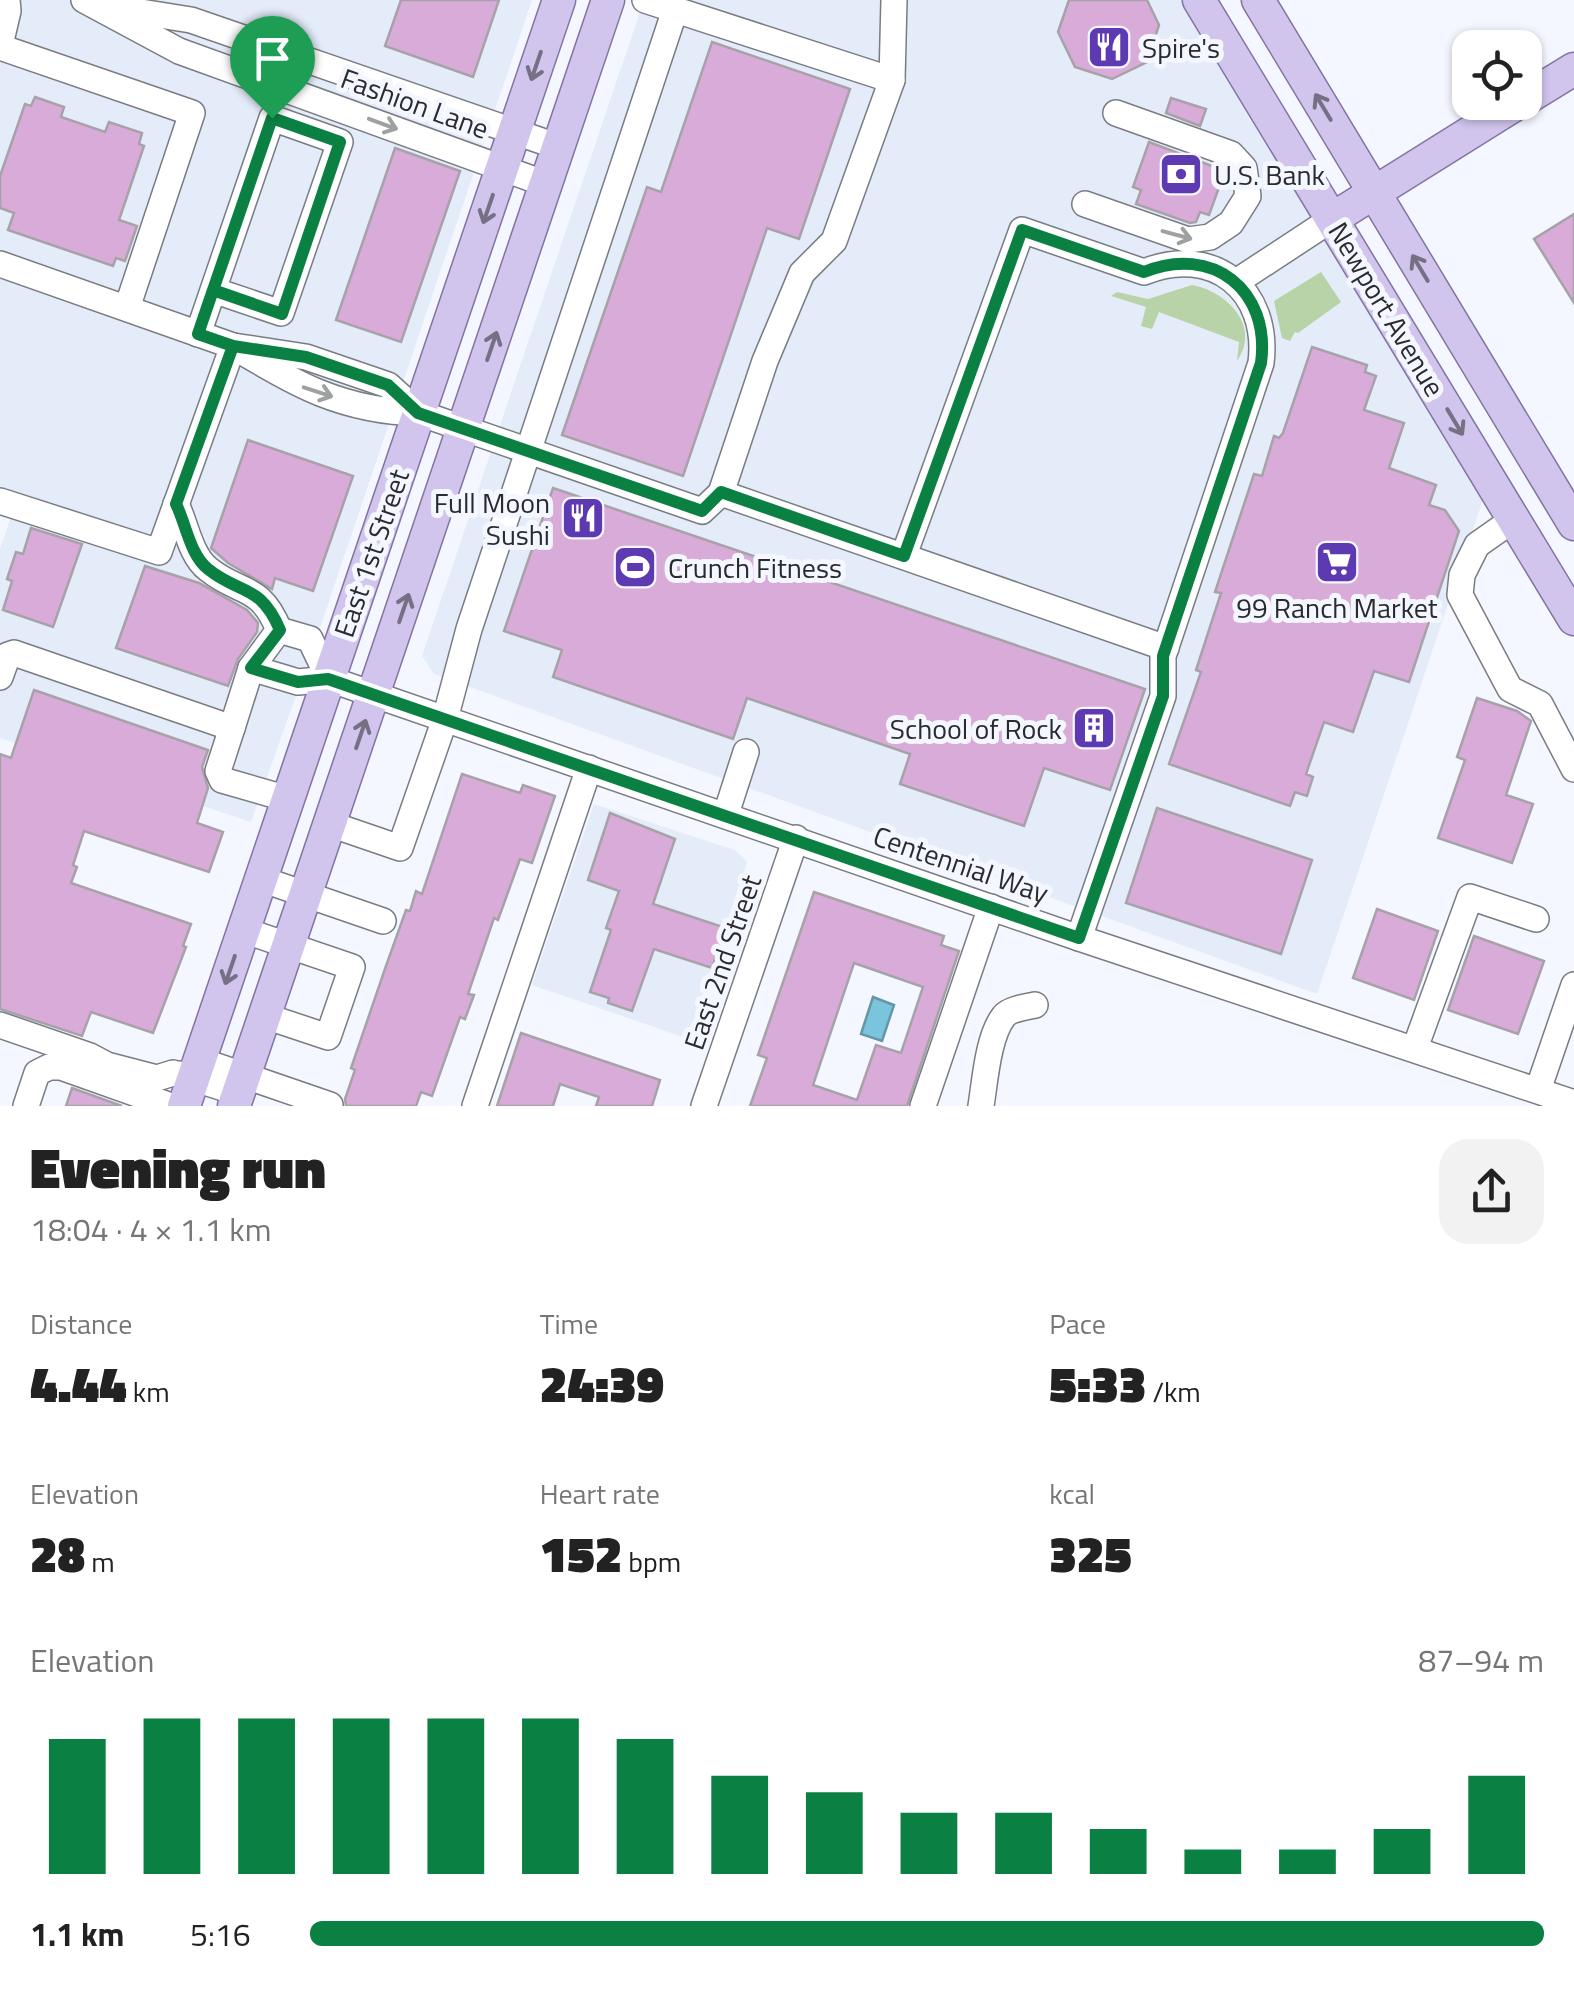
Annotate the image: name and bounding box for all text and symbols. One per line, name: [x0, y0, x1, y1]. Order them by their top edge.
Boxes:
pin: [230, 16, 315, 119]
restaurant icon: Spire's: [1086, 24, 1132, 70]
place label: Spire's: [1142, 26, 1220, 69]
map controls: [1452, 30, 1542, 120]
button: locate: [1452, 30, 1542, 120]
icon: arrive: [245, 31, 300, 86]
one-way arrow: [526, 49, 544, 81]
street label: Fashion Lane: [335, 56, 495, 150]
one-way arrow: [1313, 93, 1333, 122]
one-way arrow: [367, 116, 398, 134]
bank icon: U.S. Bank: [1158, 151, 1204, 197]
place label: U.S. Bank: [1214, 153, 1325, 196]
one-way arrow: [478, 192, 496, 223]
street label: Newport Avenue: [1318, 214, 1456, 404]
one-way arrow: [1161, 227, 1193, 245]
one-way arrow: [1410, 254, 1430, 283]
one-way arrow: [484, 330, 502, 362]
one-way arrow: [302, 385, 333, 403]
one-way arrow: [1444, 407, 1465, 436]
street label: East 1st Street: [322, 463, 420, 643]
place label: Full Moon Sushi: [434, 481, 550, 556]
restaurant icon: Full Moon Sushi: [560, 495, 606, 541]
supermarket icon: 99 Ranch Market: [1314, 539, 1360, 585]
sports icon: Crunch Fitness: [612, 544, 658, 590]
place label: Crunch Fitness: [668, 546, 842, 589]
place label: 99 Ranch Market: [1236, 586, 1438, 629]
one-way arrow: [396, 592, 414, 624]
building icon: School of Rock: [1071, 705, 1117, 751]
place label: School of Rock: [890, 707, 1062, 750]
one-way arrow: [353, 719, 371, 751]
street label: Centennial Way: [868, 814, 1054, 914]
street label: East 2nd Street: [672, 869, 772, 1055]
one-way arrow: [219, 954, 237, 986]
text: Evening run: [30, 1126, 326, 1209]
button: share: [1439, 1139, 1544, 1244]
text: 18:04 · 4 × 1.1 km: [30, 1205, 271, 1253]
text: Distance: [30, 1302, 132, 1345]
text: Time: [540, 1302, 598, 1345]
text: Pace: [1049, 1302, 1106, 1345]
text: 4.44: [30, 1345, 127, 1421]
text: 24:39: [540, 1345, 664, 1421]
text: 5:33: [1049, 1345, 1146, 1421]
text: km: [127, 1370, 170, 1413]
text: /km: [1146, 1370, 1201, 1413]
text: Elevation: [30, 1472, 139, 1515]
text: Heart rate: [540, 1472, 660, 1515]
text: kcal: [1049, 1472, 1095, 1515]
text: 28: [30, 1515, 85, 1591]
text: 152: [540, 1515, 622, 1591]
text: 325: [1049, 1515, 1132, 1591]
text: m: [85, 1540, 115, 1583]
text: bpm: [622, 1540, 681, 1583]
text: Elevation: [30, 1636, 154, 1684]
text: 87–94 m: [1418, 1636, 1544, 1684]
text: 1.1 km: [30, 1910, 124, 1958]
text: 5:16: [190, 1910, 251, 1958]

